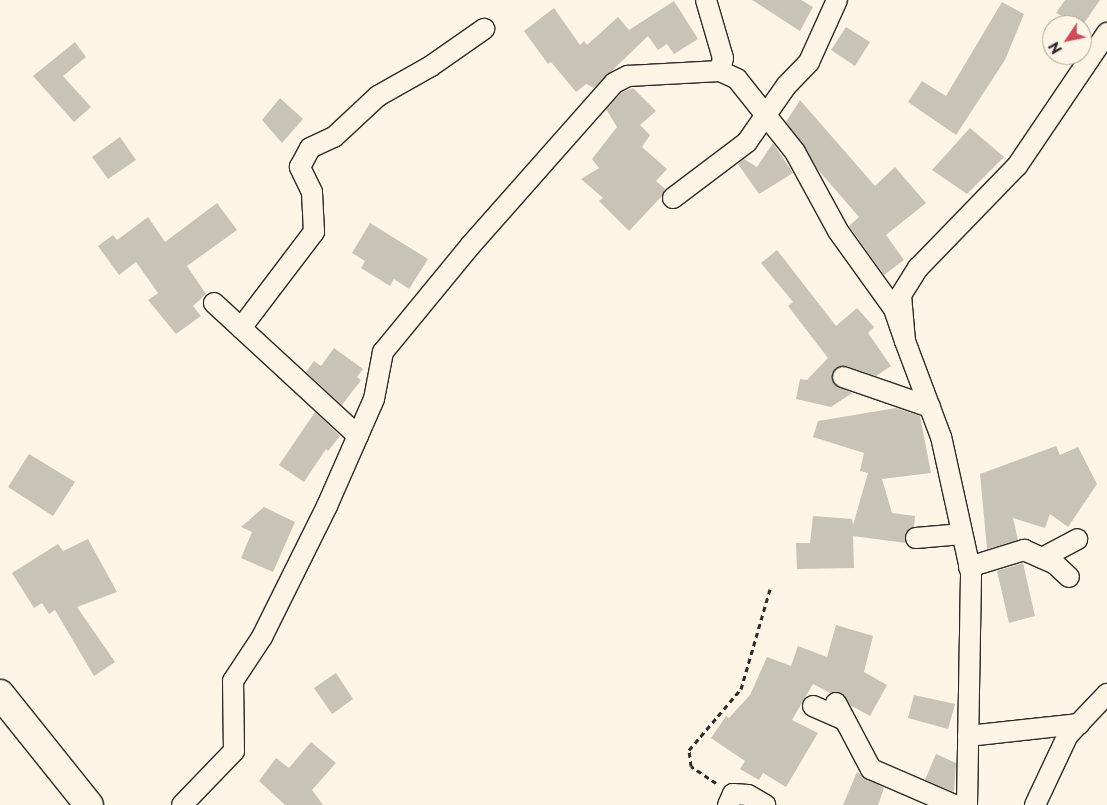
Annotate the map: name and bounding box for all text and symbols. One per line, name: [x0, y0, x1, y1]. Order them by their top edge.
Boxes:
north arrow: [1042, 15, 1092, 65]
text: N: [1043, 38, 1067, 59]

